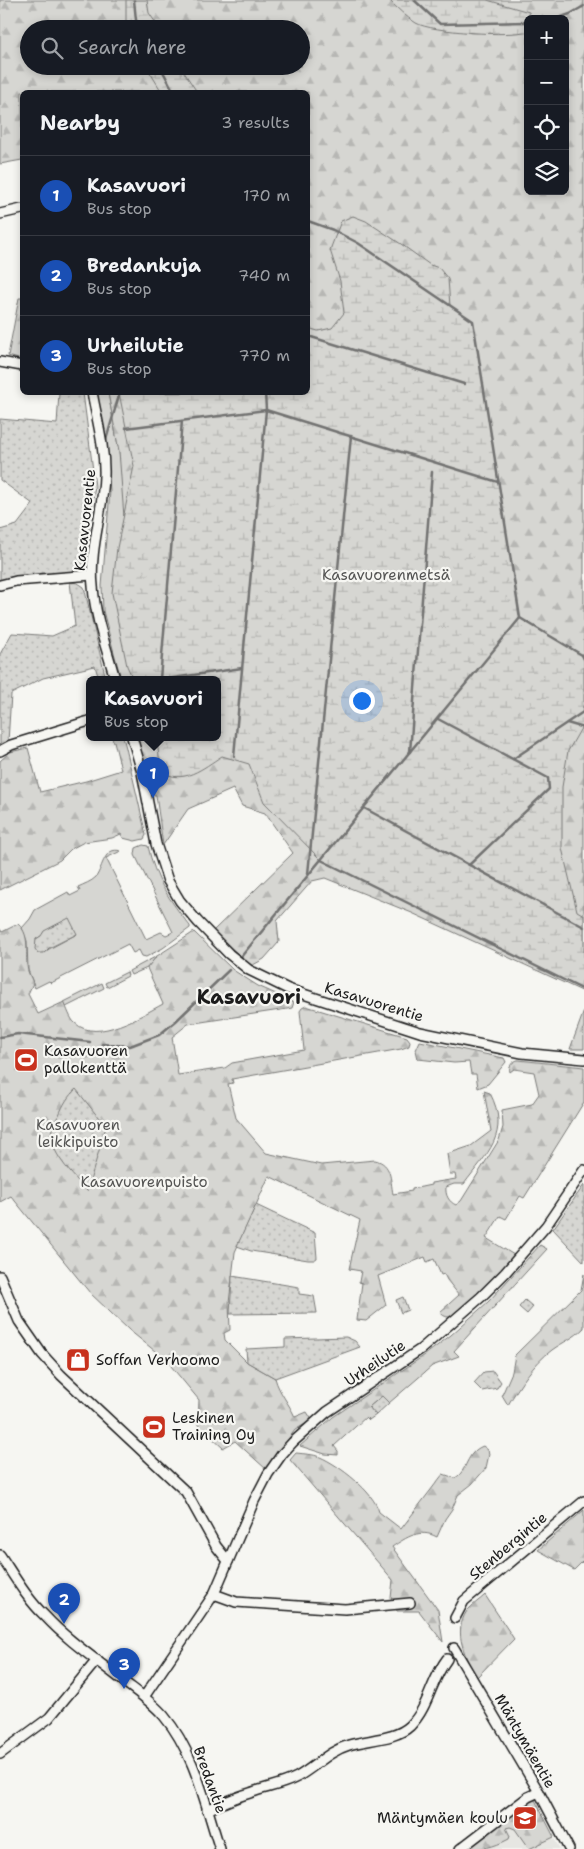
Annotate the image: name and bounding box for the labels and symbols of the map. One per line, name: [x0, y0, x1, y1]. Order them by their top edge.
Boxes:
street label: Kasavuorentie: [70, 468, 100, 572]
park label: Kasavuorenmetsä: [322, 565, 451, 585]
your location: [349, 688, 375, 714]
pin: 1: [137, 757, 169, 798]
street label: Kasavuorentie: [322, 977, 426, 1027]
district label: Kasavuori: [197, 984, 301, 1010]
place label: Kasavuoren pallokenttä: [44, 1041, 128, 1078]
sports icon: Kasavuoren pallokenttä: [13, 1047, 39, 1073]
park label: Kasavuoren leikkipuisto: [36, 1115, 120, 1152]
park label: Kasavuorenpuisto: [80, 1172, 208, 1192]
street label: Urheilutie: [341, 1335, 409, 1391]
shop icon: Soffan Verhoomo: [65, 1347, 91, 1373]
place label: Soffan Verhoomo: [96, 1350, 220, 1370]
place label: Leskinen Training Oy: [172, 1408, 255, 1445]
sports icon: Leskinen Training Oy: [141, 1414, 167, 1440]
street label: Stenbergintie: [465, 1507, 551, 1585]
pin: 2: [48, 1583, 80, 1624]
pin: 3: [108, 1648, 140, 1689]
street label: Mäntymäentie: [490, 1690, 560, 1792]
street label: Bredantie: [189, 1744, 231, 1816]
school or university icon: Mäntymäen koulu: [512, 1805, 538, 1831]
place label: Mäntymäen koulu: [377, 1808, 508, 1828]

